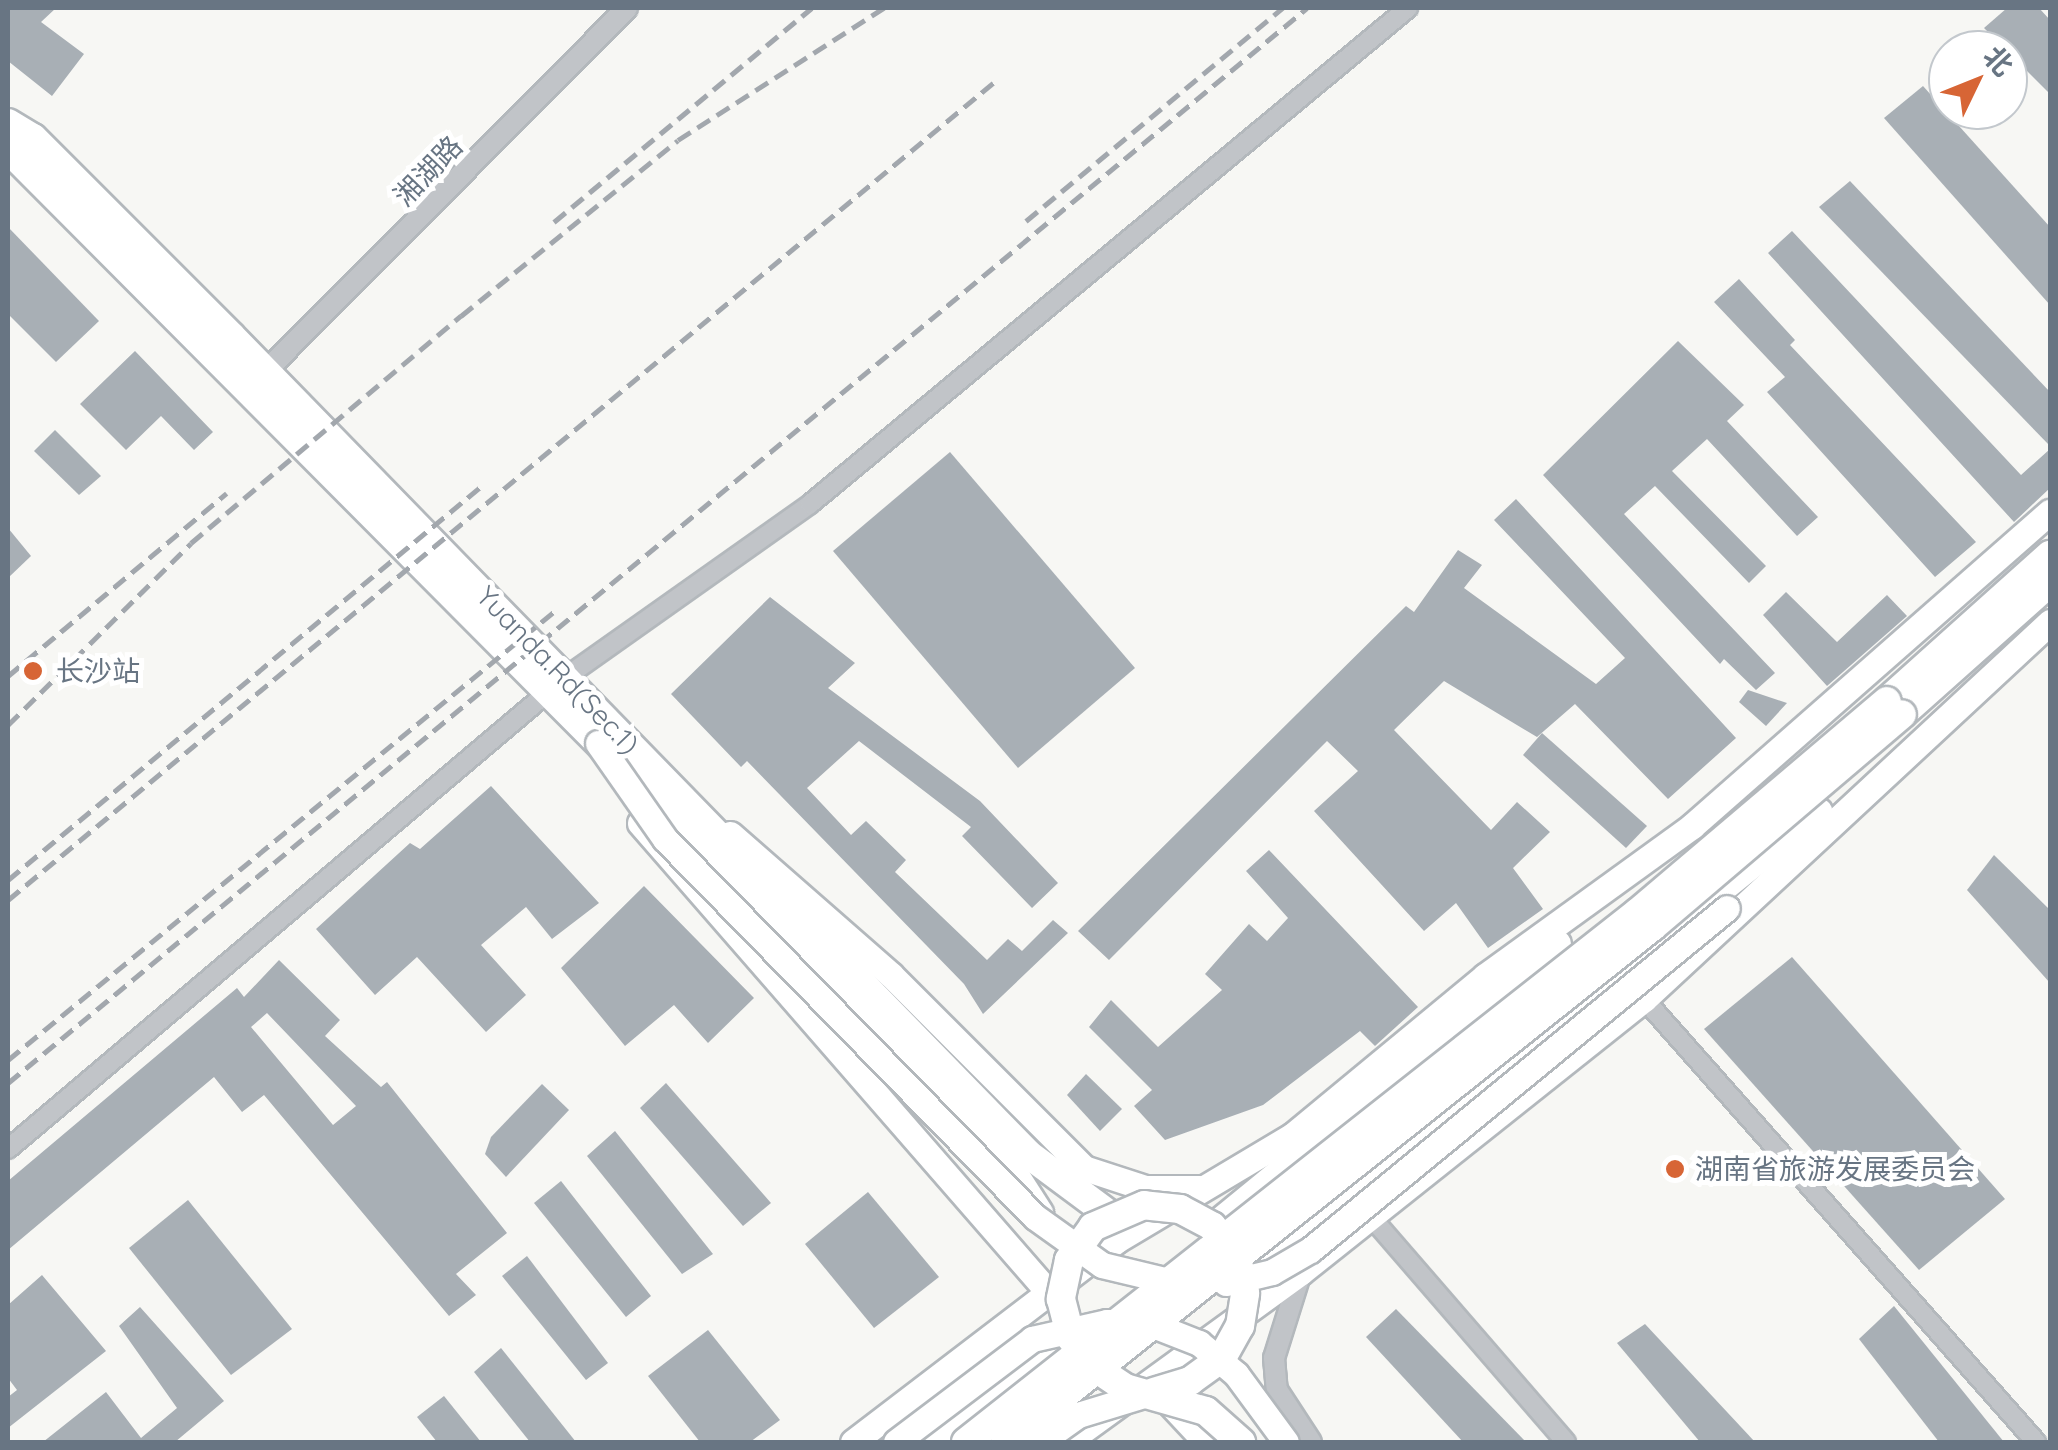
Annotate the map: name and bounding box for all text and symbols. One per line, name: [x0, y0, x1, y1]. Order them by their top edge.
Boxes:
north arrow: [1928, 30, 2028, 130]
text: 北: [1976, 38, 2021, 83]
street label: 湘湖路: [387, 129, 469, 213]
street label: Yuanda.Rd(Sec.1): [469, 579, 647, 761]
place label: 长沙站: [56, 654, 140, 688]
marker: 长沙站: [20, 658, 46, 684]
place label: 湖南省旅游发展委员会: [1695, 1152, 1975, 1186]
marker: 湖南省旅游发展委员会: [1664, 1158, 1686, 1180]

